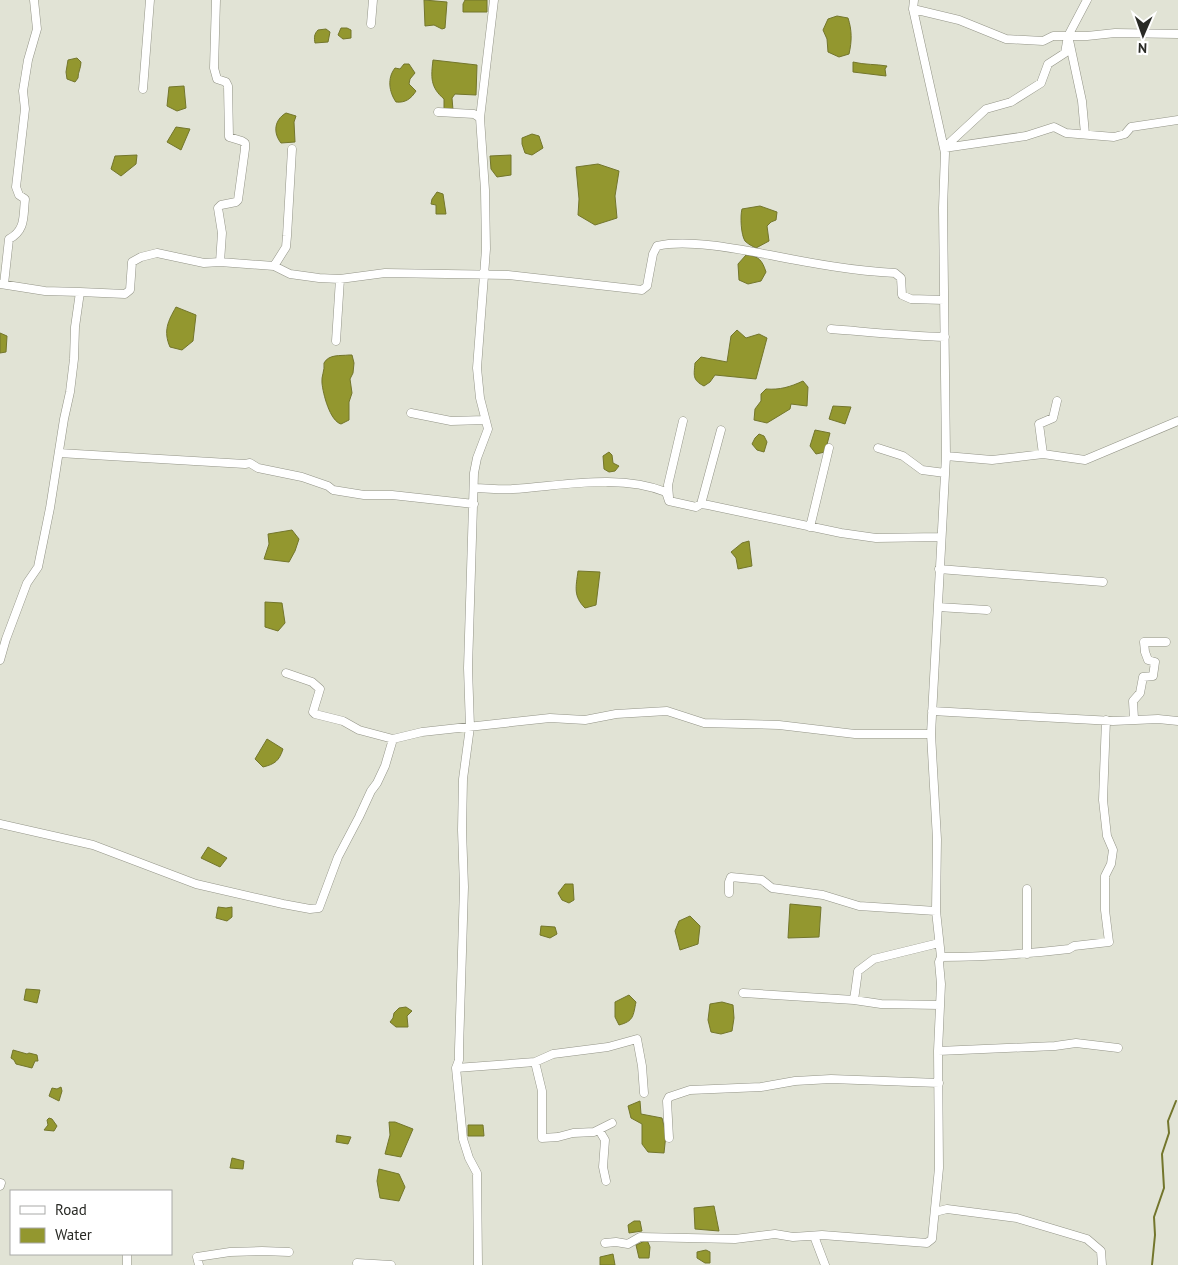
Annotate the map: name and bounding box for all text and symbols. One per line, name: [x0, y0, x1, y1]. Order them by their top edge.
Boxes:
north arrow: [1118, 10, 1168, 60]
text: N: [1138, 39, 1147, 57]
legend: [10, 1190, 172, 1255]
text: Road: [55, 1200, 87, 1219]
text: Water: [55, 1225, 92, 1244]

